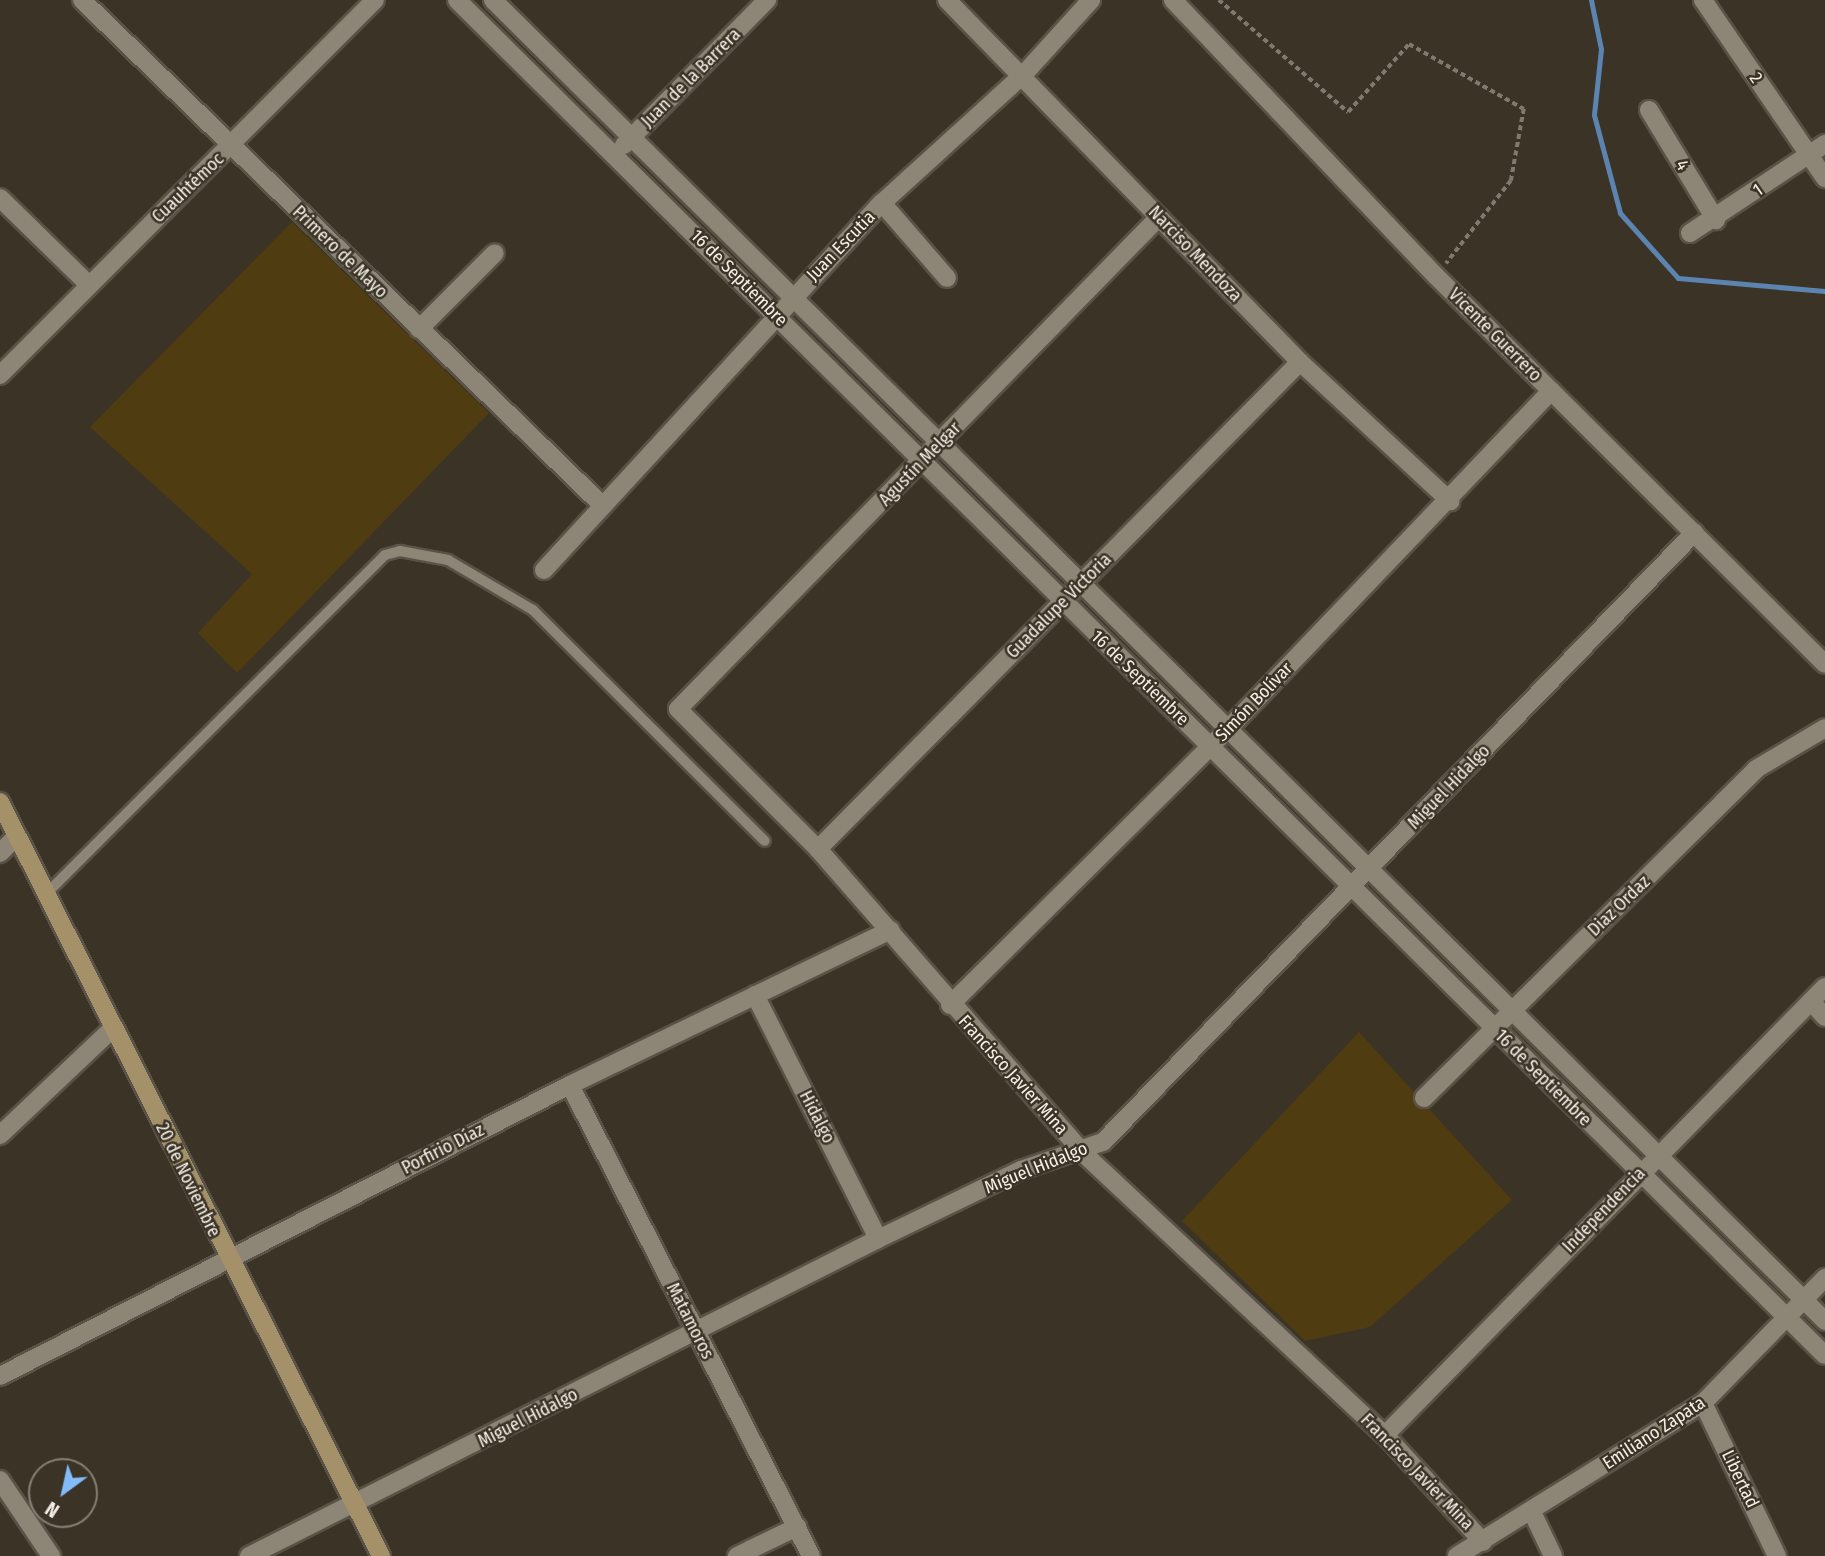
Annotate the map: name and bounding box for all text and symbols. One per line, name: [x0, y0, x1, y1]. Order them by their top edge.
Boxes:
street label: Juan de la Barrera: [637, 24, 745, 132]
street label: 2: [1745, 69, 1767, 87]
street label: Cuauhtémoc: [148, 148, 228, 228]
street label: 4: [1670, 156, 1694, 174]
street label: 1: [1749, 179, 1767, 201]
street label: Primero de Mayo: [288, 201, 392, 303]
street label: Narciso Mendoza: [1144, 202, 1246, 306]
street label: Juan Escutia: [802, 206, 880, 286]
street label: 16 de Septiembre: [686, 225, 792, 331]
street label: Vicente Guerrero: [1444, 284, 1546, 386]
street label: Agustín Melgar: [874, 417, 966, 511]
street label: Guadalupe Victoria: [1002, 549, 1116, 663]
street label: 16 de Septiembre: [1087, 626, 1193, 730]
street label: Simón Bolívar: [1211, 658, 1297, 746]
street label: Miguel Hidalgo: [1403, 740, 1495, 834]
street label: Diaz Ordaz: [1584, 871, 1654, 941]
street label: Francisco Javier Mina: [954, 1011, 1072, 1139]
street label: 16 de Septiembre: [1490, 1025, 1596, 1131]
street label: Hidalgo: [795, 1087, 839, 1147]
street label: 20 de Noviembre: [151, 1119, 225, 1241]
street label: Porfirio Díaz: [398, 1119, 488, 1179]
street label: Miguel Hidalgo: [981, 1138, 1091, 1198]
street label: Independencia: [1558, 1163, 1650, 1257]
street label: Matamoros: [662, 1279, 718, 1363]
street label: Miguel Hidalgo: [475, 1384, 581, 1452]
street label: Emiliano Zapata: [1599, 1392, 1709, 1474]
street label: Francisco Javier Mina: [1356, 1409, 1478, 1535]
street label: Libertad: [1717, 1447, 1763, 1511]
north arrow: [28, 1458, 98, 1528]
text: N: [41, 1497, 63, 1522]

